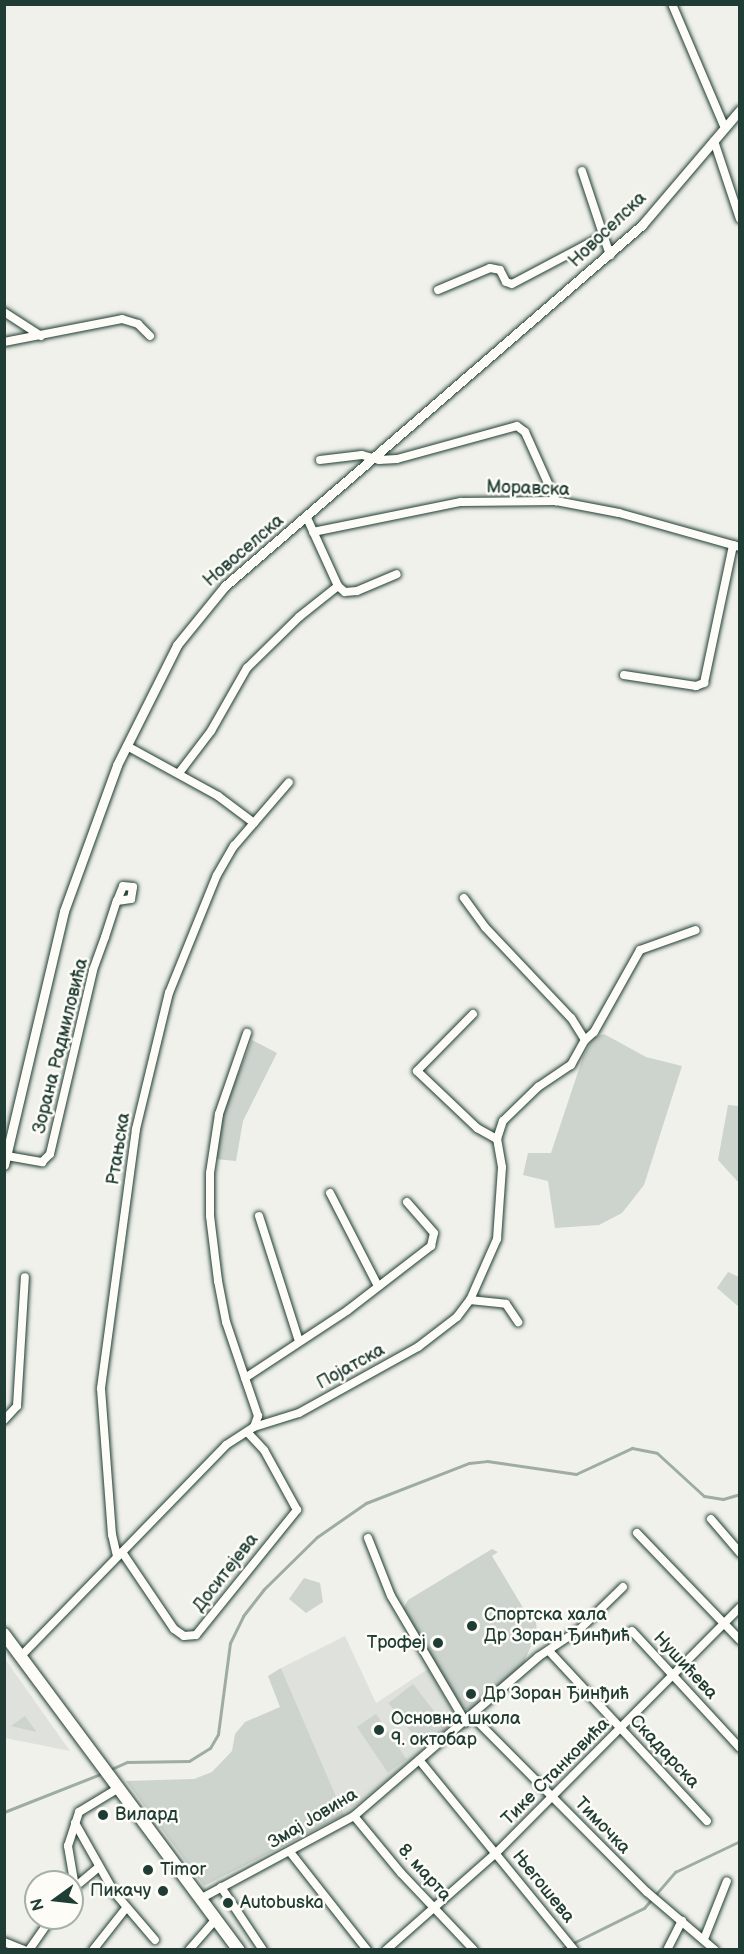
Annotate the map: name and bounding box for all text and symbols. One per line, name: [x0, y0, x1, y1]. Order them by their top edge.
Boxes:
street label: Новоселска: [565, 188, 651, 272]
street label: Моравска: [486, 477, 570, 501]
street label: Новоселска: [199, 510, 289, 592]
street label: Зорана Радмиловића: [29, 956, 93, 1136]
street label: Ртањска: [103, 1111, 135, 1187]
street label: Појатска: [313, 1340, 389, 1394]
street label: Доситејева: [189, 1529, 263, 1617]
place label: Спортска хала Др Зоран Ђинђић: [484, 1605, 630, 1648]
marker: Спортска хала Др Зоран Ђинђић: [465, 1619, 479, 1633]
street label: Нушићева: [648, 1628, 722, 1704]
place label: Трофеј: [367, 1632, 426, 1654]
marker: Трофеј: [431, 1636, 445, 1650]
place label: Др Зоран Ђинђић: [483, 1683, 629, 1705]
marker: Др Зоран Ђинђић: [464, 1687, 478, 1701]
place label: Основна школа 9. октобар: [391, 1709, 521, 1752]
street label: Скадарска: [625, 1711, 703, 1793]
street label: Тике Станковића: [498, 1714, 614, 1830]
marker: Основна школа 9. октобар: [372, 1723, 386, 1737]
street label: Змај Јовина: [264, 1784, 362, 1854]
street label: Тимочка: [570, 1793, 634, 1859]
place label: Вилард: [115, 1804, 178, 1826]
marker: Вилард: [96, 1808, 110, 1822]
street label: 8. марта: [393, 1840, 455, 1906]
street label: Његошева: [507, 1846, 579, 1928]
place label: Timor: [160, 1859, 206, 1881]
marker: Timor: [141, 1863, 155, 1877]
north arrow: [24, 1870, 84, 1930]
place label: Пикачу: [90, 1880, 151, 1902]
marker: Пикачу: [156, 1884, 170, 1898]
place label: Autobuska: [240, 1892, 324, 1914]
text: N: [27, 1896, 49, 1913]
marker: Autobuska: [221, 1896, 235, 1910]

